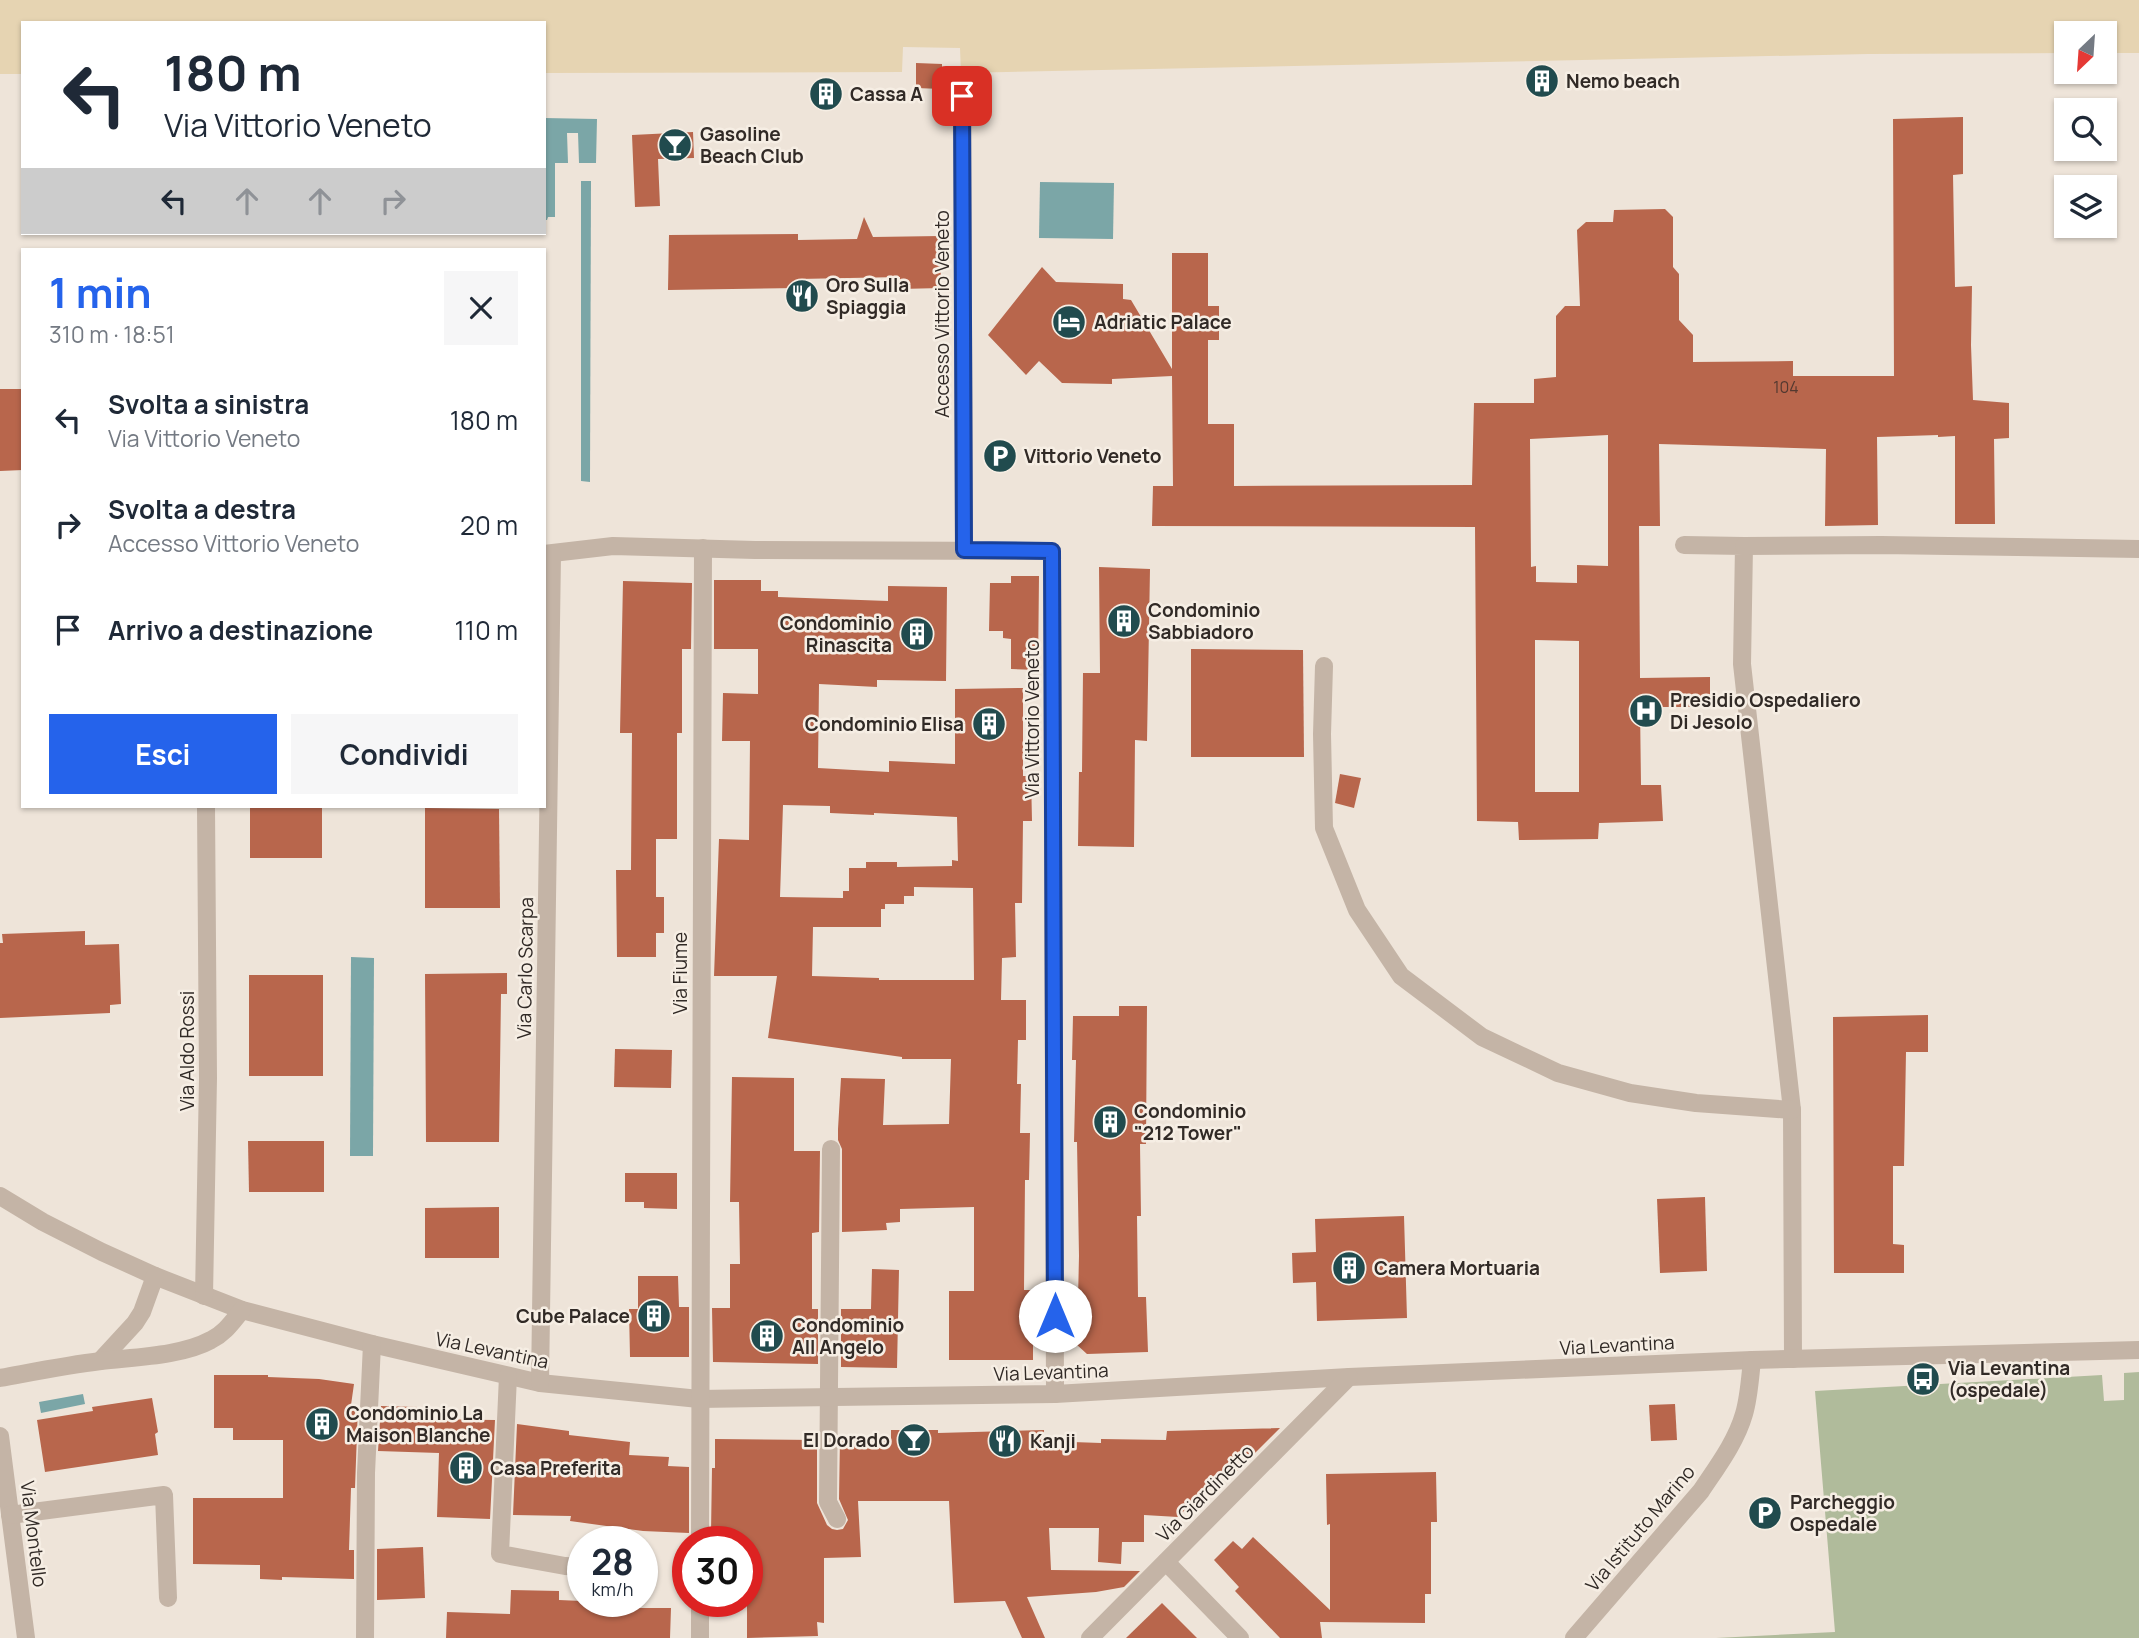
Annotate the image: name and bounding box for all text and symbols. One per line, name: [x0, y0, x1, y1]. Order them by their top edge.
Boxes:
north arrow: [2054, 21, 2118, 84]
map controls: [2054, 21, 2117, 238]
text: 180 m: [164, 39, 302, 106]
icon: left: [49, 49, 140, 140]
building icon: Nemo beach: [1523, 62, 1561, 100]
pin: [932, 66, 992, 126]
place label: Nemo beach: [1566, 68, 1680, 94]
building icon: Cassa A: [807, 75, 845, 113]
icon: arrive: [943, 77, 981, 115]
place label: Cassa A: [850, 81, 923, 107]
button: search: [2054, 98, 2117, 161]
text: Via Vittorio Veneto: [164, 103, 432, 147]
place label: Gasoline Beach Club: [700, 121, 804, 169]
bar icon: Gasoline Beach Club: [656, 126, 694, 164]
button: layers: [2054, 175, 2117, 238]
icon: left: [155, 182, 193, 220]
icon: ahead: [228, 182, 266, 220]
icon: ahead: [301, 182, 339, 220]
icon: right: [374, 182, 412, 220]
street label: Accesso Vittorio Veneto: [929, 210, 955, 418]
text: 1 min: [49, 263, 152, 321]
button: close: [444, 271, 518, 345]
place label: Oro Sulla Spiaggia: [826, 272, 909, 320]
restaurant icon: Oro Sulla Spiaggia: [783, 277, 821, 315]
hotel icon: Adriatic Palace: [1050, 303, 1088, 341]
place label: Adriatic Palace: [1094, 309, 1232, 335]
text: 310 m · 18:51: [49, 318, 175, 350]
house number: 104: [1773, 376, 1799, 398]
text: Svolta a sinistra: [108, 386, 309, 422]
icon: left: [49, 401, 87, 439]
text: 180 m: [450, 402, 518, 438]
text: Via Vittorio Veneto: [108, 422, 300, 454]
parking icon: Vittorio Veneto: [981, 437, 1019, 475]
place label: Vittorio Veneto: [1024, 443, 1161, 469]
text: Svolta a destra: [108, 491, 296, 527]
icon: right: [49, 506, 87, 544]
text: 20 m: [460, 507, 518, 543]
text: Accesso Vittorio Veneto: [108, 527, 359, 559]
place label: Condominio Sabbiadoro: [1148, 597, 1260, 645]
building icon: Condominio Sabbiadoro: [1105, 602, 1143, 640]
place label: Condominio Rinascita: [780, 610, 892, 658]
icon: arrive: [49, 611, 87, 649]
text: Arrivo a destinazione: [108, 612, 373, 648]
text: 110 m: [455, 612, 518, 648]
building icon: Condominio Rinascita: [898, 615, 936, 653]
street label: Via Vittorio Veneto: [1019, 640, 1045, 799]
place label: Presidio Ospedaliero Di Jesolo: [1670, 687, 1861, 735]
hospital icon: Presidio Ospedaliero Di Jesolo: [1627, 692, 1665, 730]
building icon: Condominio Elisa: [970, 705, 1008, 743]
place label: Condominio Elisa: [805, 711, 964, 737]
button: Esci: [49, 714, 277, 794]
button: Condividi: [291, 714, 518, 794]
street label: Via Carlo Scarpa: [511, 897, 539, 1039]
street label: Via Fiume: [667, 932, 693, 1014]
street label: Via Aldo Rossi: [174, 991, 200, 1111]
place label: Condominio "212 Tower": [1134, 1098, 1246, 1146]
building icon: Condominio "212 Tower": [1091, 1103, 1129, 1141]
building icon: Camera Mortuaria: [1330, 1249, 1368, 1287]
place label: Camera Mortuaria: [1374, 1255, 1540, 1281]
position arrow: [1018, 1279, 1092, 1353]
building icon: Cube Palace: [635, 1297, 673, 1335]
place label: Cube Palace: [516, 1303, 630, 1329]
place label: Condominio All Angelo: [792, 1312, 904, 1360]
building icon: Condominio All Angelo: [748, 1317, 786, 1355]
street label: Via Levantina: [433, 1325, 551, 1375]
street label: Via Levantina: [1559, 1329, 1675, 1361]
place label: Via Levantina (ospedale): [1948, 1355, 2070, 1403]
street label: Via Levantina: [993, 1357, 1109, 1387]
bus stop icon: Via Levantina (ospedale): [1904, 1360, 1942, 1398]
place label: Condominio La Maison Blanche: [346, 1400, 490, 1448]
building icon: Condominio La Maison Blanche: [303, 1405, 341, 1443]
bar icon: El Dorado: [895, 1421, 933, 1459]
restaurant icon: Kanji: [986, 1422, 1024, 1460]
place label: El Dorado: [803, 1427, 890, 1453]
place label: Kanji: [1030, 1428, 1076, 1454]
street label: Via Giardinetto: [1150, 1438, 1260, 1548]
building icon: Casa Preferita: [447, 1449, 485, 1487]
place label: Casa Preferita: [490, 1455, 621, 1481]
street label: Via Istituto Marino: [1579, 1459, 1701, 1597]
street label: Via Montello: [15, 1479, 53, 1589]
place label: Parcheggio Ospedale: [1790, 1489, 1895, 1537]
parking icon: Parcheggio Ospedale: [1746, 1494, 1784, 1532]
speed limit sign: 30: [672, 1526, 763, 1617]
text: 28: [591, 1538, 634, 1586]
text: km/h: [592, 1577, 633, 1601]

